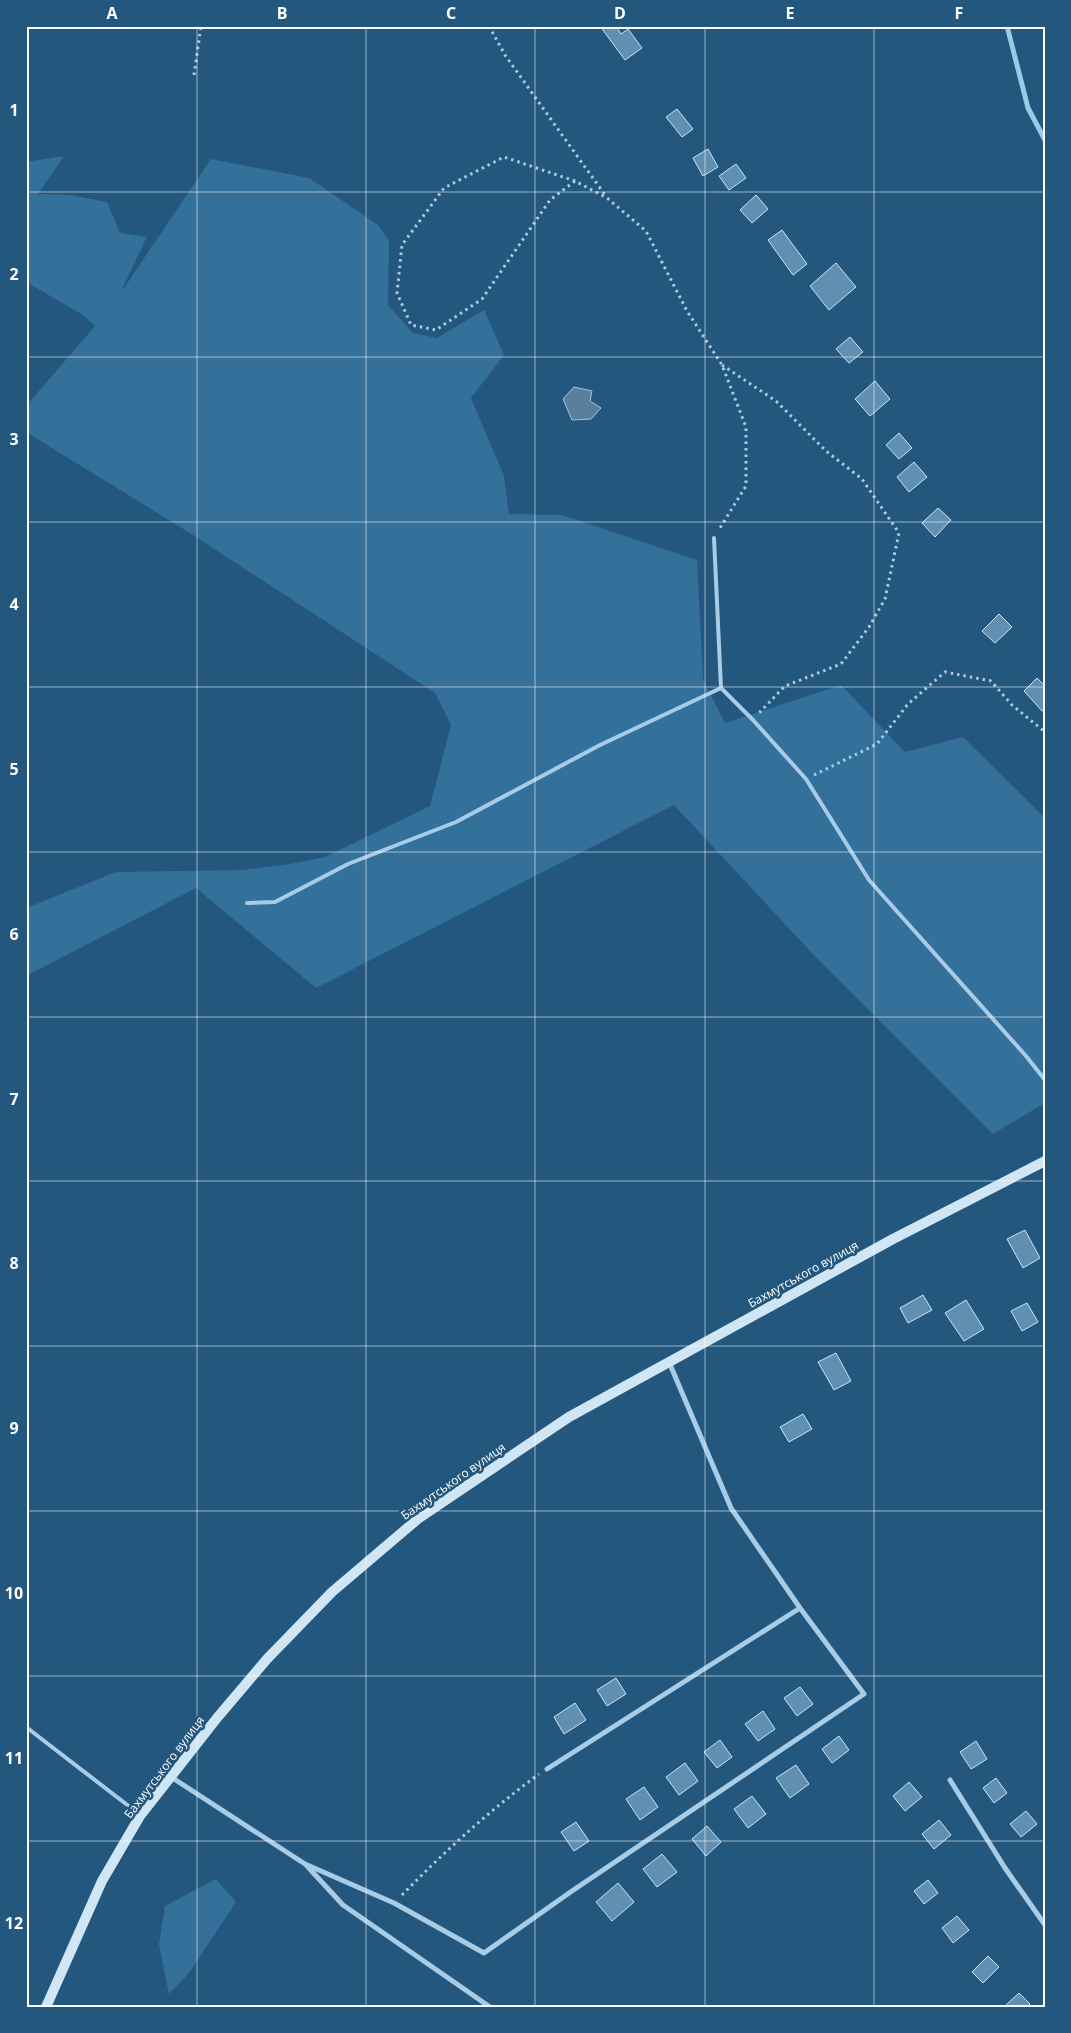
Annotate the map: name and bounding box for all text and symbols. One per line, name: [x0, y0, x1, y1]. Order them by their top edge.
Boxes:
text: A: [106, 2, 118, 24]
text: B: [277, 2, 287, 24]
text: C: [446, 2, 456, 24]
text: D: [614, 2, 626, 24]
text: E: [786, 2, 795, 24]
text: F: [955, 2, 963, 24]
text: 1: [9, 99, 19, 121]
text: 2: [9, 263, 19, 285]
text: 3: [9, 428, 19, 450]
text: 4: [9, 593, 19, 615]
text: 5: [9, 758, 19, 780]
text: 6: [9, 923, 19, 945]
text: 7: [9, 1088, 19, 1110]
street label: Бахмутського вулиця: [745, 1236, 861, 1312]
text: 8: [9, 1252, 19, 1274]
text: 9: [9, 1417, 19, 1439]
street label: Бахмутського вулиця: [397, 1438, 509, 1524]
text: 10: [5, 1582, 23, 1604]
street label: Бахмутського вулиця: [120, 1712, 208, 1822]
text: 11: [5, 1747, 23, 1769]
text: 12: [5, 1912, 23, 1934]

